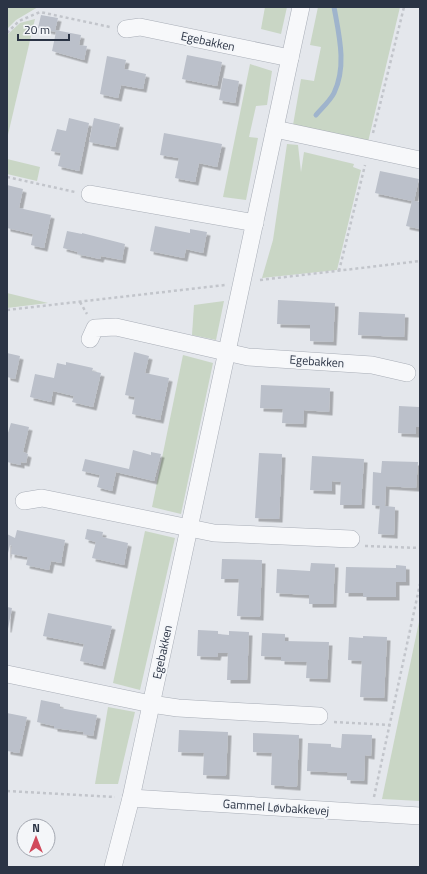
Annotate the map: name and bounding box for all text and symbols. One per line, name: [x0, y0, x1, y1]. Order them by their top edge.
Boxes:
scale bar: [18, 16, 69, 42]
text: 20 m: [24, 20, 50, 39]
street label: Egebakken: [179, 26, 237, 56]
street label: Egebakken: [289, 350, 345, 372]
street label: Egebakken: [147, 623, 177, 681]
street label: Gammel Løvbakkevej: [222, 794, 330, 820]
north arrow: [16, 818, 56, 858]
text: N: [32, 820, 40, 836]

